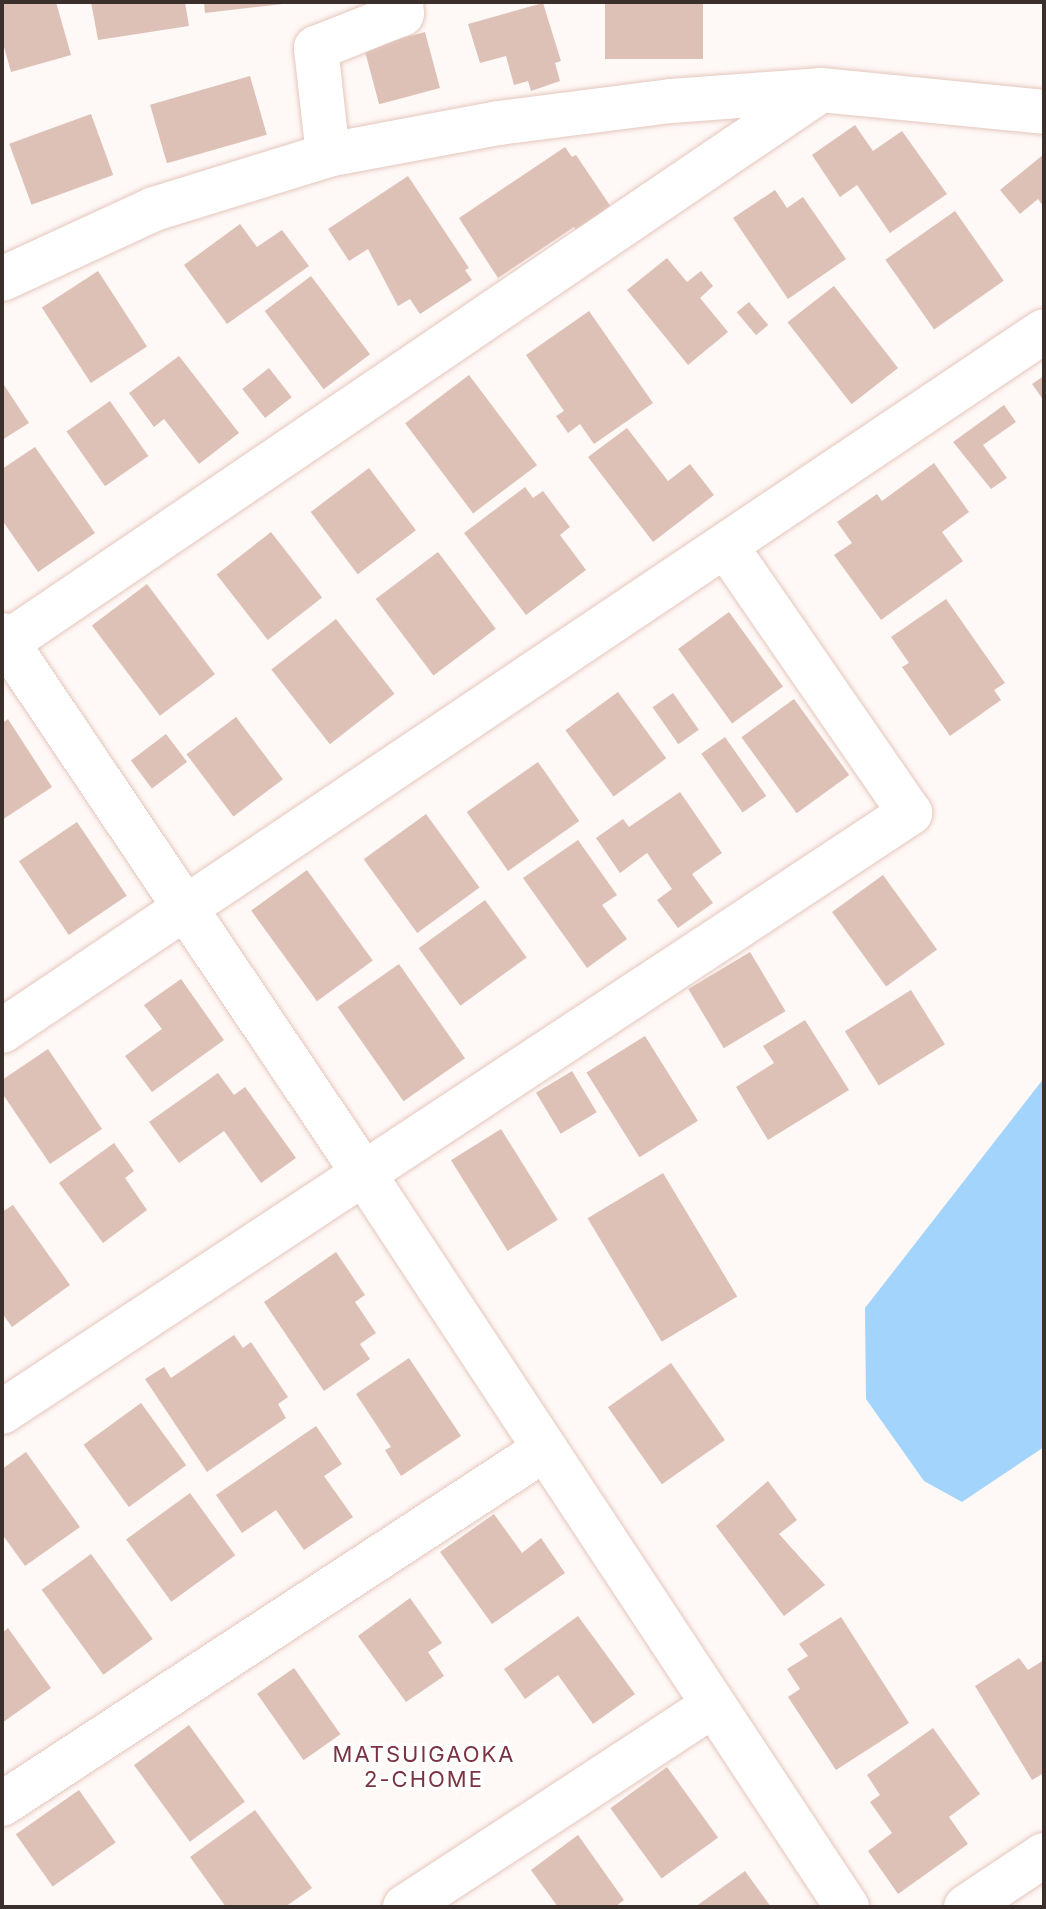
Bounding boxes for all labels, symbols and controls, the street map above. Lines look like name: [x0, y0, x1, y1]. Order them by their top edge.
district label: MATSUIGAOKA 2-CHOME: [333, 1741, 515, 1792]

